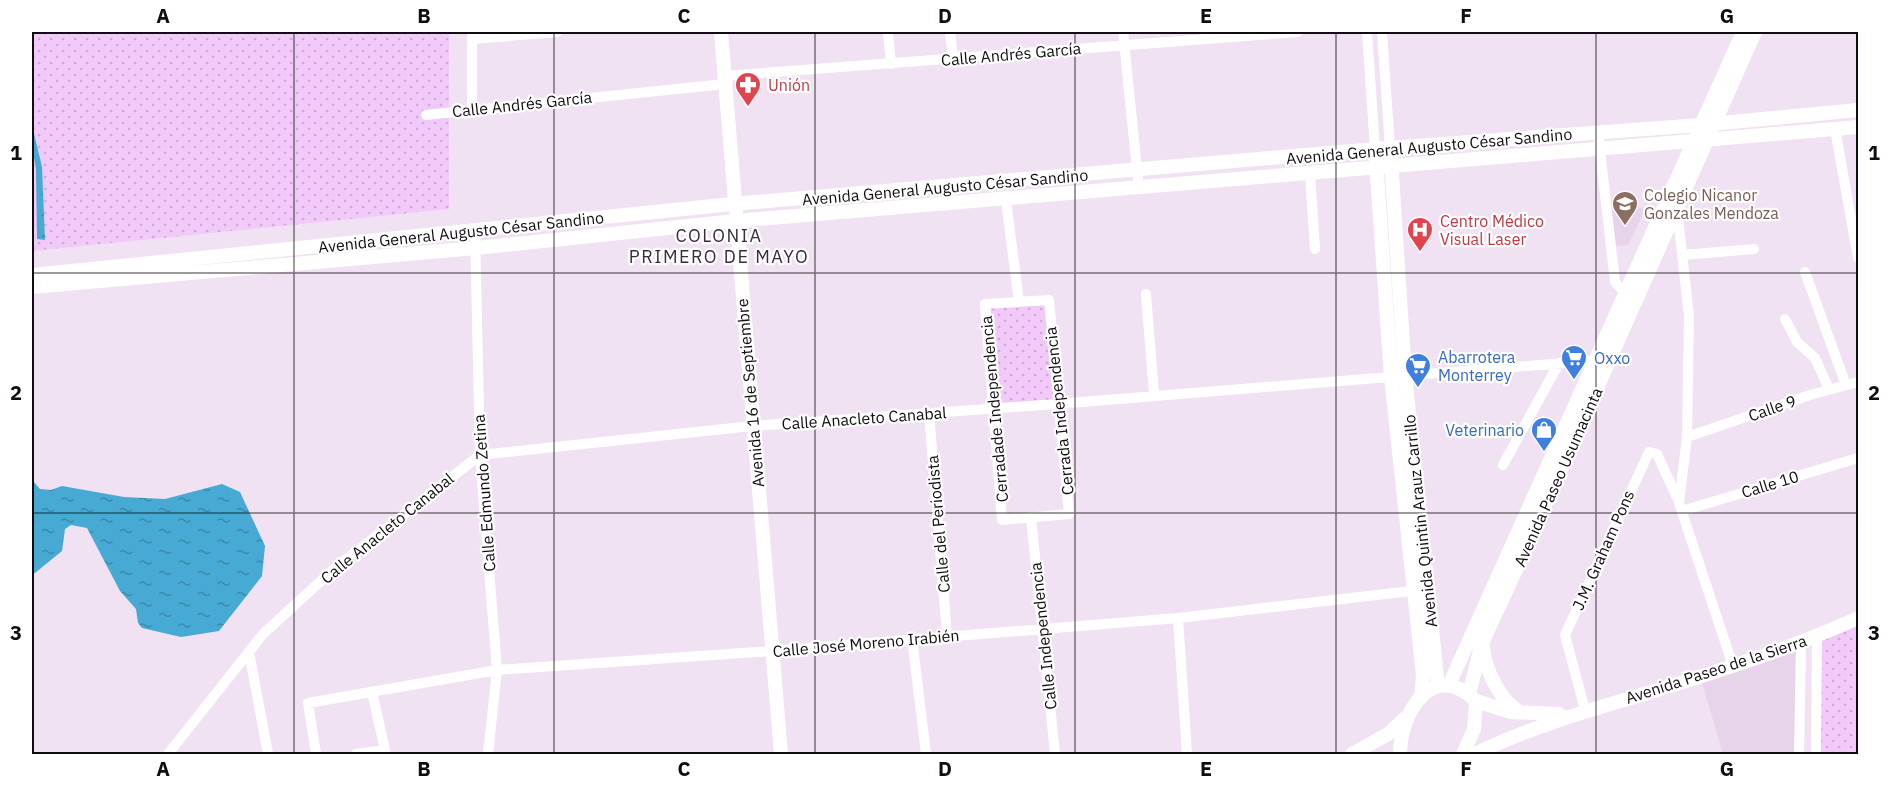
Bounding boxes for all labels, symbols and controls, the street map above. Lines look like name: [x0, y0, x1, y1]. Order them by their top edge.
text: A: [156, 2, 170, 29]
text: B: [417, 2, 431, 29]
text: C: [677, 2, 691, 29]
text: D: [938, 2, 952, 29]
text: E: [1200, 2, 1212, 29]
text: F: [1460, 2, 1472, 29]
text: G: [1720, 2, 1734, 29]
street label: Calle Andrés García: [940, 38, 1082, 70]
pharmacy icon: Unión: [733, 70, 763, 108]
place label: Unión: [768, 75, 810, 95]
street label: Calle Andrés García: [451, 87, 593, 121]
street label: Avenida General Augusto César Sandino: [1285, 124, 1573, 168]
text: 1: [10, 139, 22, 166]
text: 1: [1868, 139, 1880, 166]
street label: Avenida General Augusto César Sandino: [801, 165, 1089, 209]
place label: Colegio Nicanor Gonzales Mendoza: [1644, 185, 1779, 223]
school or university icon: Colegio Nicanor Gonzales Mendoza: [1610, 189, 1640, 227]
street label: Avenida General Augusto César Sandino: [317, 207, 605, 257]
place label: Centro Médico Visual Laser: [1440, 211, 1544, 249]
hospital icon: Centro Médico Visual Laser: [1405, 215, 1435, 253]
district label: COLONIA PRIMERO DE MAYO: [629, 224, 809, 268]
street label: Avenida 16 de Septiembre: [732, 298, 768, 488]
street label: Cerradade Independencia: [976, 315, 1012, 503]
street label: Cerrada Independencia: [1040, 325, 1078, 496]
supermarket icon: Oxxo: [1559, 343, 1589, 381]
place label: Abarrotera Monterrey: [1438, 347, 1516, 385]
place label: Oxxo: [1594, 348, 1630, 368]
supermarket icon: Abarrotera Monterrey: [1403, 351, 1433, 389]
text: 2: [10, 379, 22, 406]
text: 2: [1868, 379, 1880, 406]
street label: Avenida Paseo Usumacinta: [1509, 384, 1607, 570]
street label: Calle 9: [1745, 391, 1799, 425]
street label: Calle Anacleto Canabal: [781, 402, 947, 434]
street label: Calle Edmundo Zetina: [468, 413, 499, 572]
street label: Avenida Quintin Arauz Carrillo: [1399, 414, 1441, 628]
shop icon: Veterinario: [1529, 415, 1559, 453]
place label: Veterinario: [1445, 420, 1524, 440]
street label: Calle del Periodista: [922, 454, 954, 594]
street label: Calle 10: [1739, 466, 1801, 502]
street label: Calle Anacleto Canabal: [316, 468, 458, 588]
street label: J.M. Graham Pons: [1568, 487, 1638, 613]
street label: Calle Independencia: [1025, 561, 1061, 711]
text: 3: [10, 619, 22, 646]
text: 3: [1868, 619, 1880, 646]
street label: Calle José Moreno Irabién: [772, 625, 960, 661]
street label: Avenida Paseo de la Sierra: [1623, 630, 1810, 708]
text: A: [156, 755, 170, 782]
text: B: [417, 755, 431, 782]
text: C: [677, 755, 691, 782]
text: D: [938, 755, 952, 782]
text: E: [1200, 755, 1212, 782]
text: F: [1460, 755, 1472, 782]
text: G: [1720, 755, 1734, 782]

